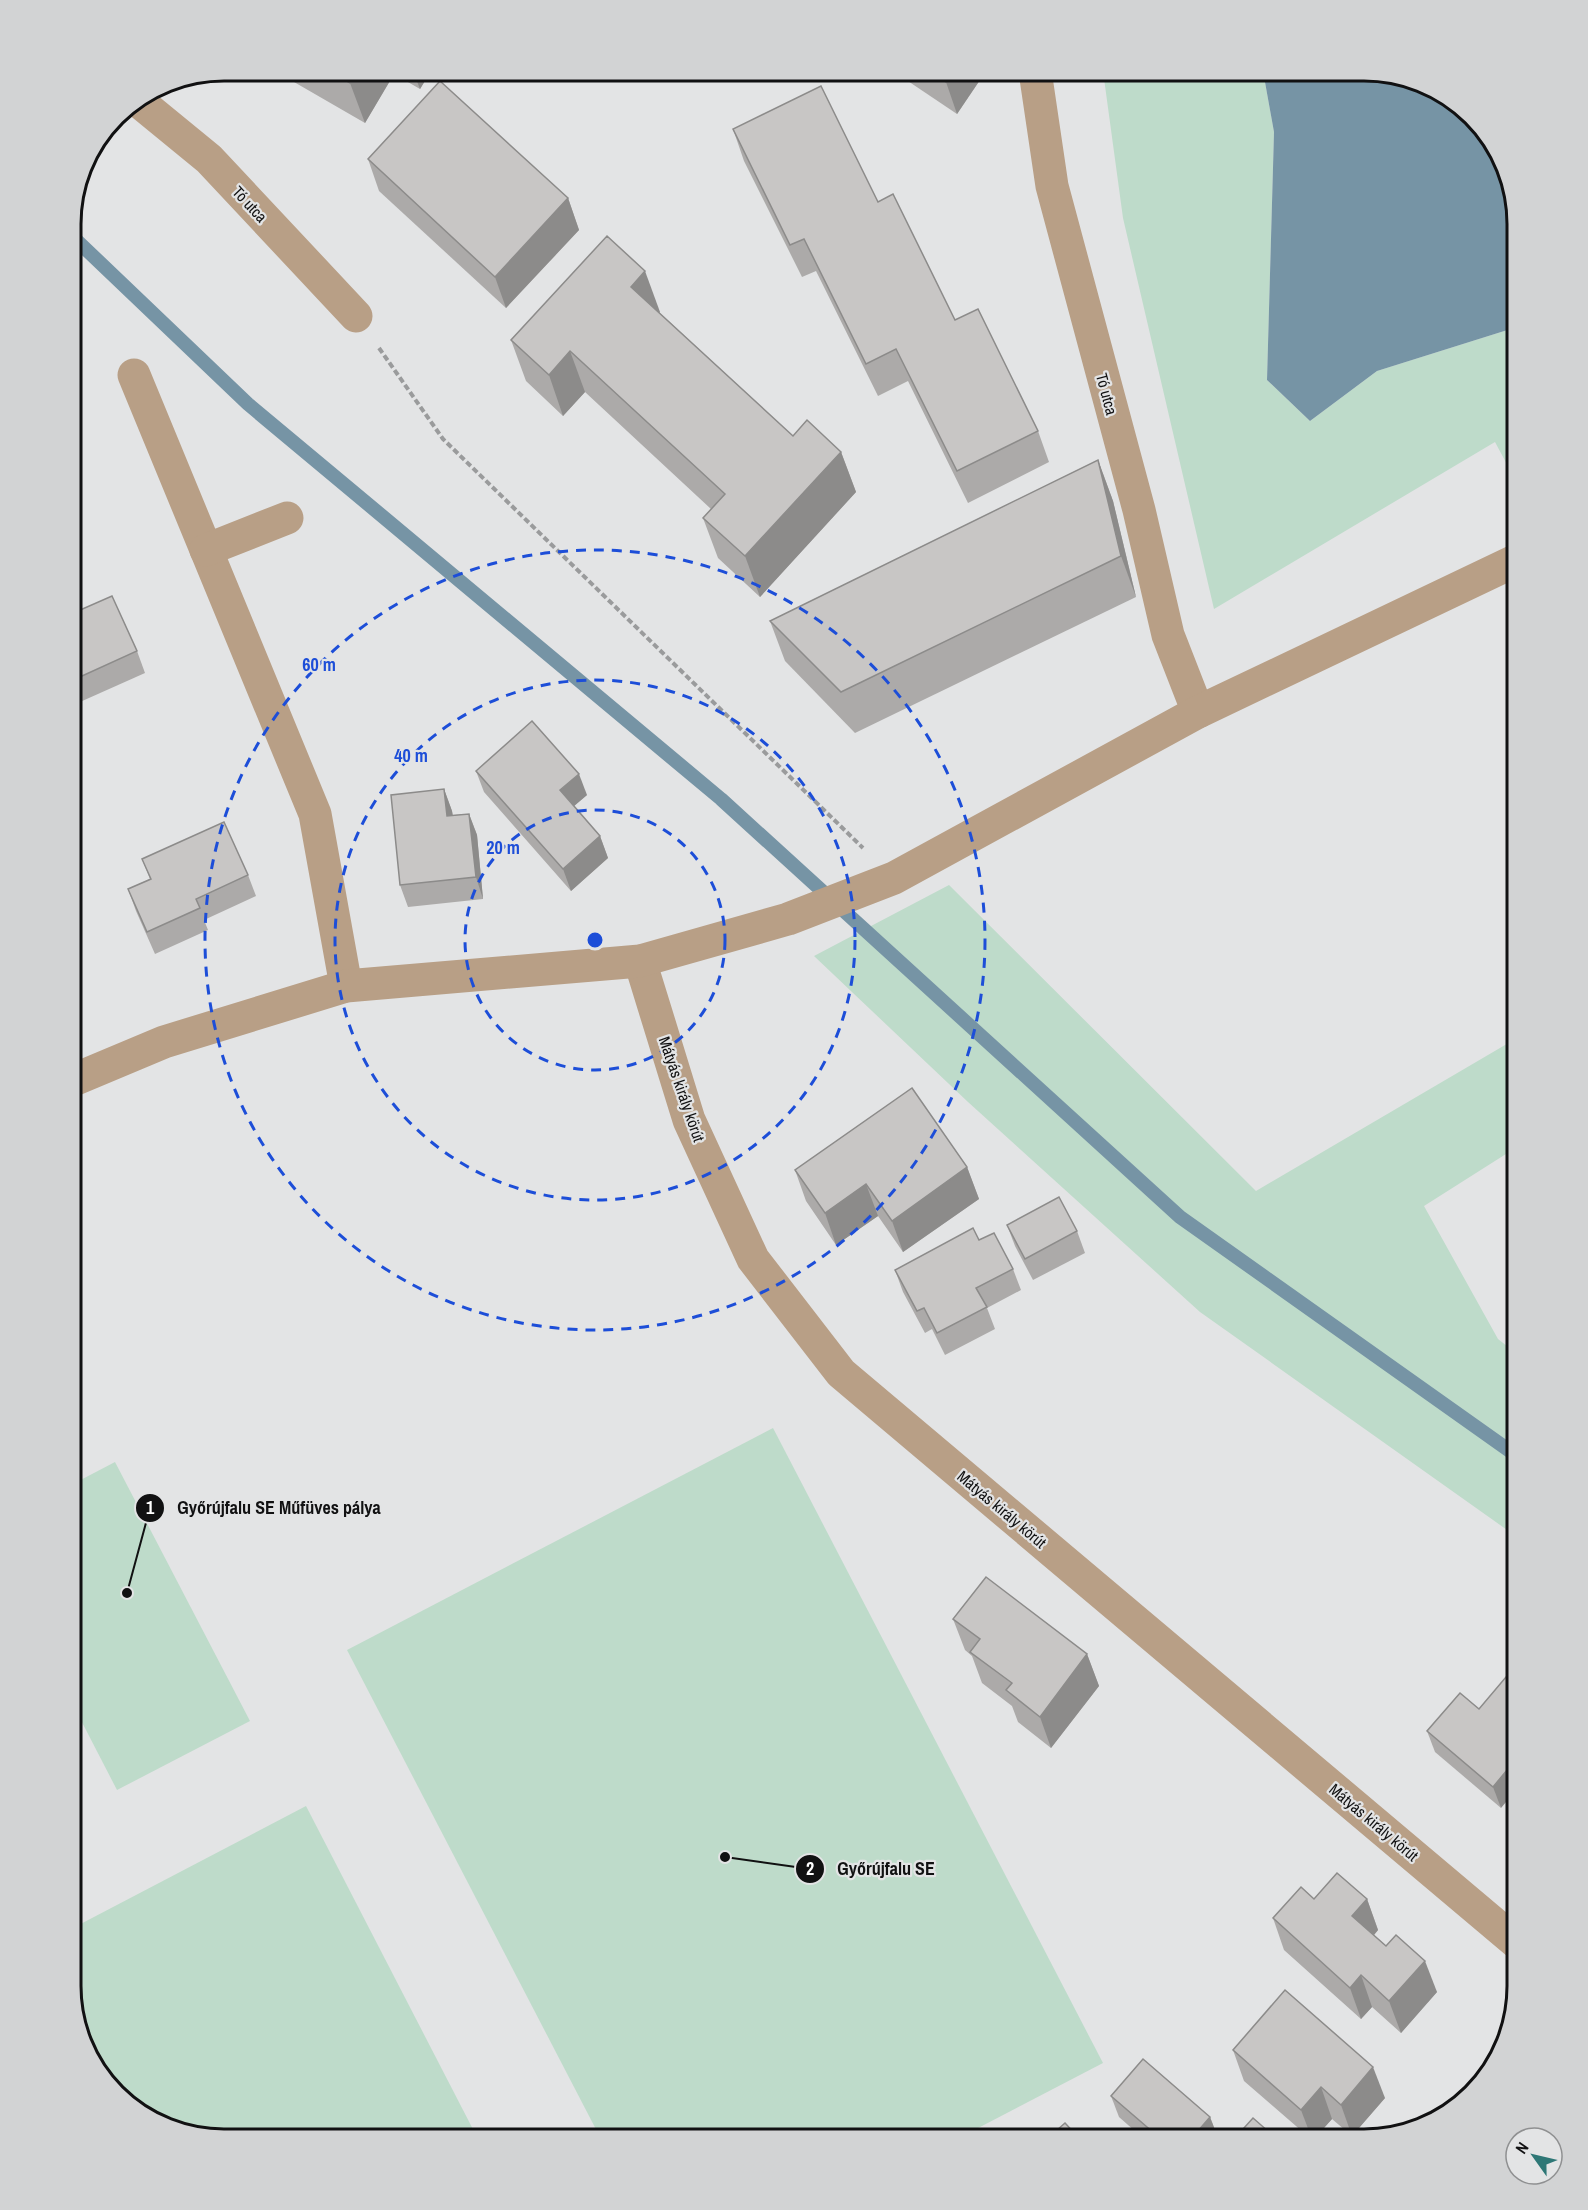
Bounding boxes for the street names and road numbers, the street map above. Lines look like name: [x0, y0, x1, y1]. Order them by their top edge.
street label: Tó utca: [228, 181, 273, 227]
street label: Tó utca: [1091, 371, 1123, 418]
street label: Mátyás király körút: [654, 1033, 710, 1145]
street label: Mátyás király körút: [953, 1465, 1052, 1553]
street label: Mátyás király körút: [1325, 1778, 1424, 1866]

